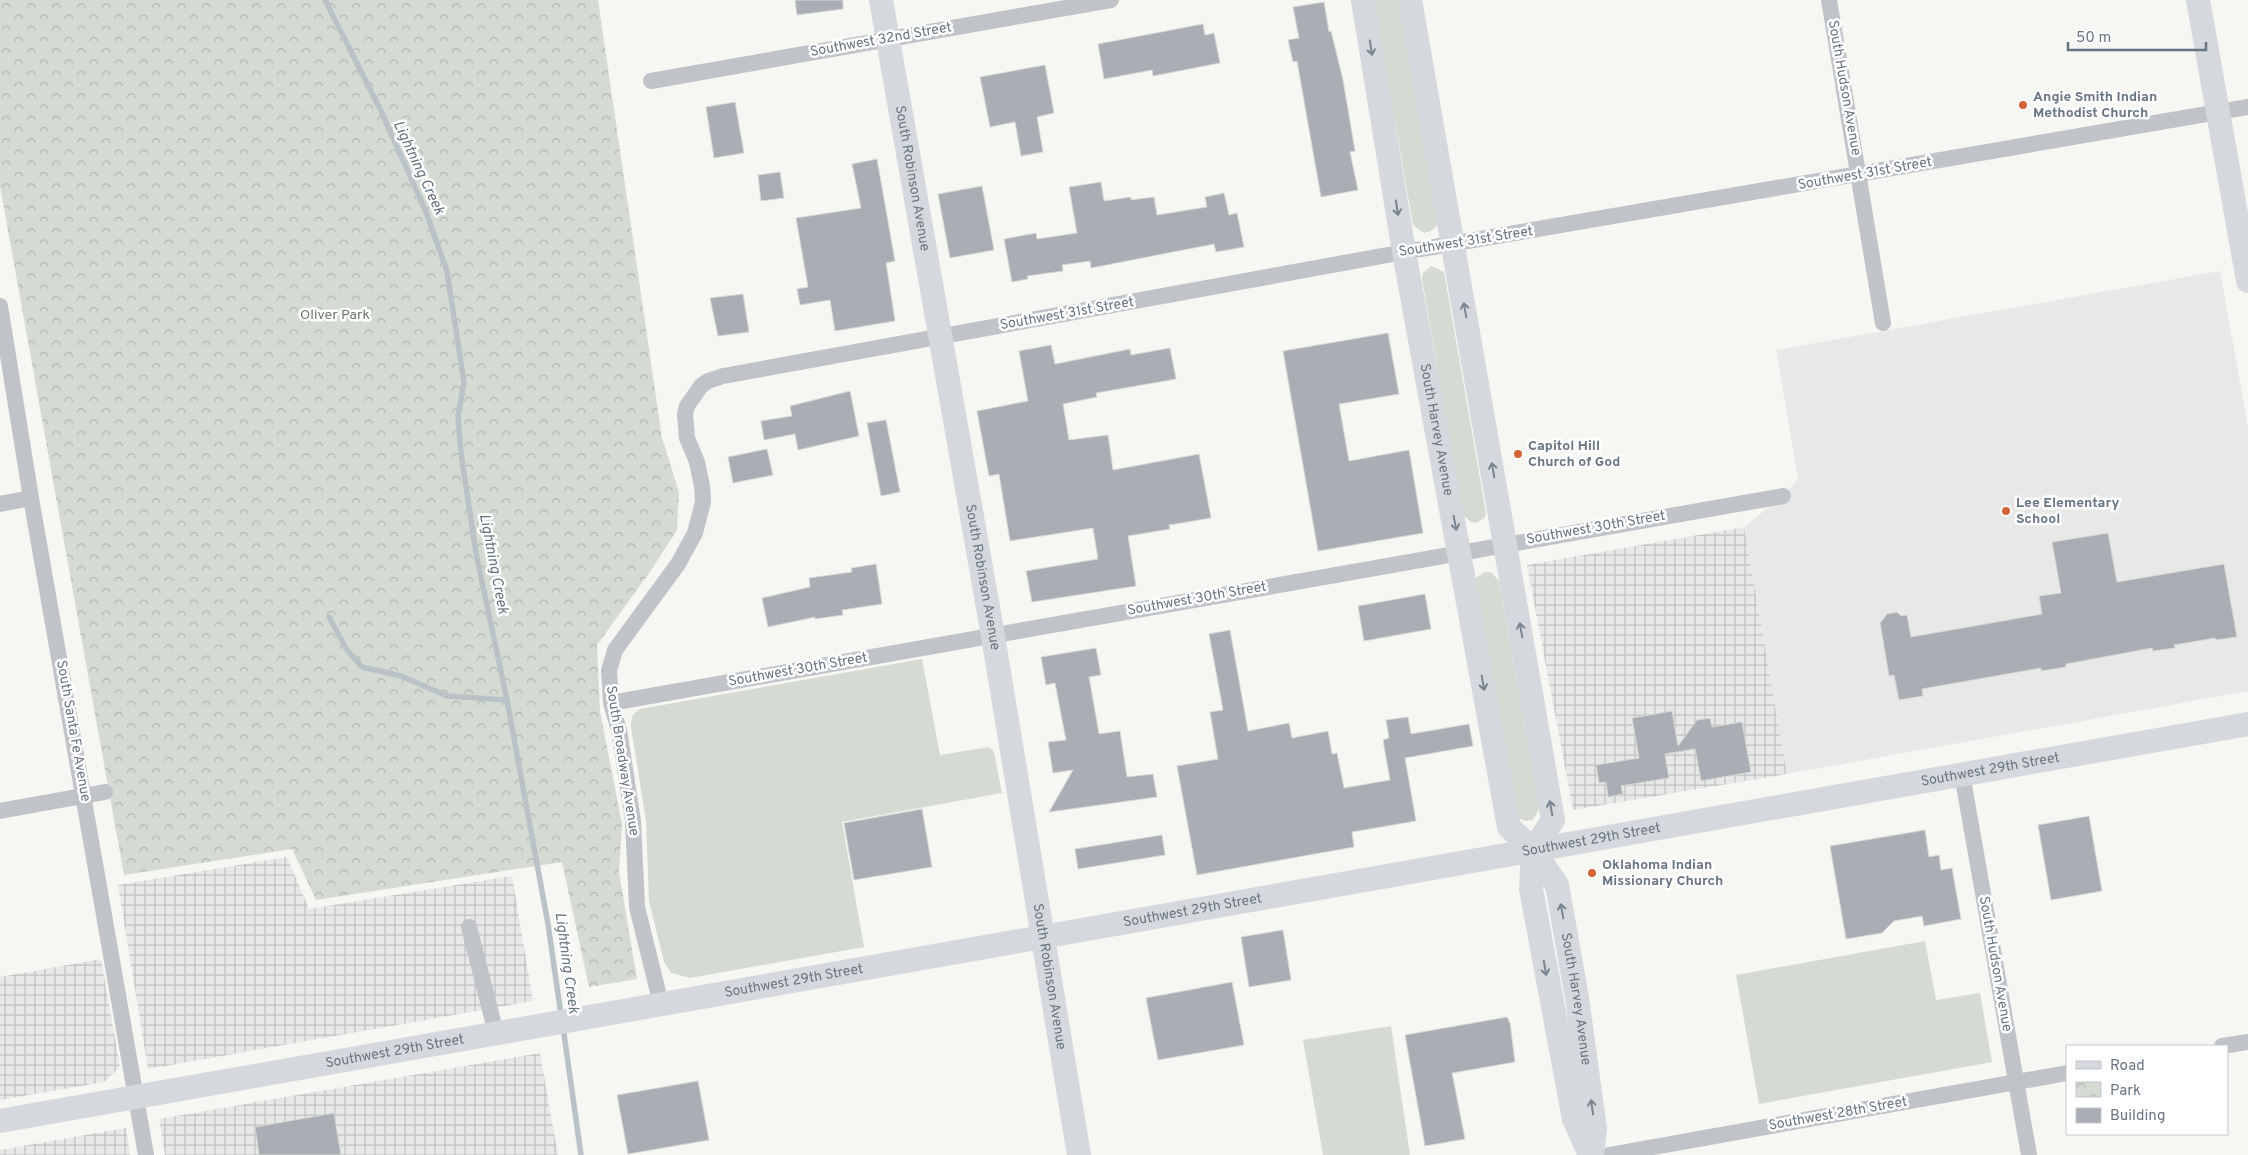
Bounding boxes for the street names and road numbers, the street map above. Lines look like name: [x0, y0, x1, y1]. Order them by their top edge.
street label: Southwest 32nd Street: [809, 19, 953, 61]
street label: South Hudson Avenue: [1824, 19, 1864, 157]
street label: South Robinson Avenue: [891, 104, 934, 253]
street label: Southwest 31st Street: [1797, 154, 1933, 194]
street label: Southwest 31st Street: [1398, 223, 1534, 261]
street label: Southwest 31st Street: [999, 294, 1135, 334]
street label: South Harvey Avenue: [1416, 362, 1457, 497]
street label: South Robinson Avenue: [961, 503, 1004, 651]
street label: Southwest 30th Street: [1525, 507, 1667, 549]
street label: Southwest 30th Street: [1126, 578, 1268, 620]
street label: Southwest 30th Street: [727, 649, 869, 691]
street label: South Santa Fe Avenue: [52, 659, 94, 803]
street label: South Broadway Avenue: [602, 685, 642, 837]
street label: Southwest 29th Street: [1919, 749, 2061, 790]
street label: Southwest 29th Street: [1521, 819, 1662, 861]
street label: Southwest 29th Street: [1122, 890, 1263, 931]
street label: South Hudson Avenue: [1975, 895, 2015, 1033]
street label: South Robinson Avenue: [1029, 902, 1070, 1051]
street label: South Harvey Avenue: [1557, 931, 1595, 1066]
street label: Southwest 29th Street: [723, 960, 864, 1001]
street label: Southwest 29th Street: [324, 1031, 466, 1072]
street label: Southwest 28th Street: [1767, 1093, 1909, 1135]

